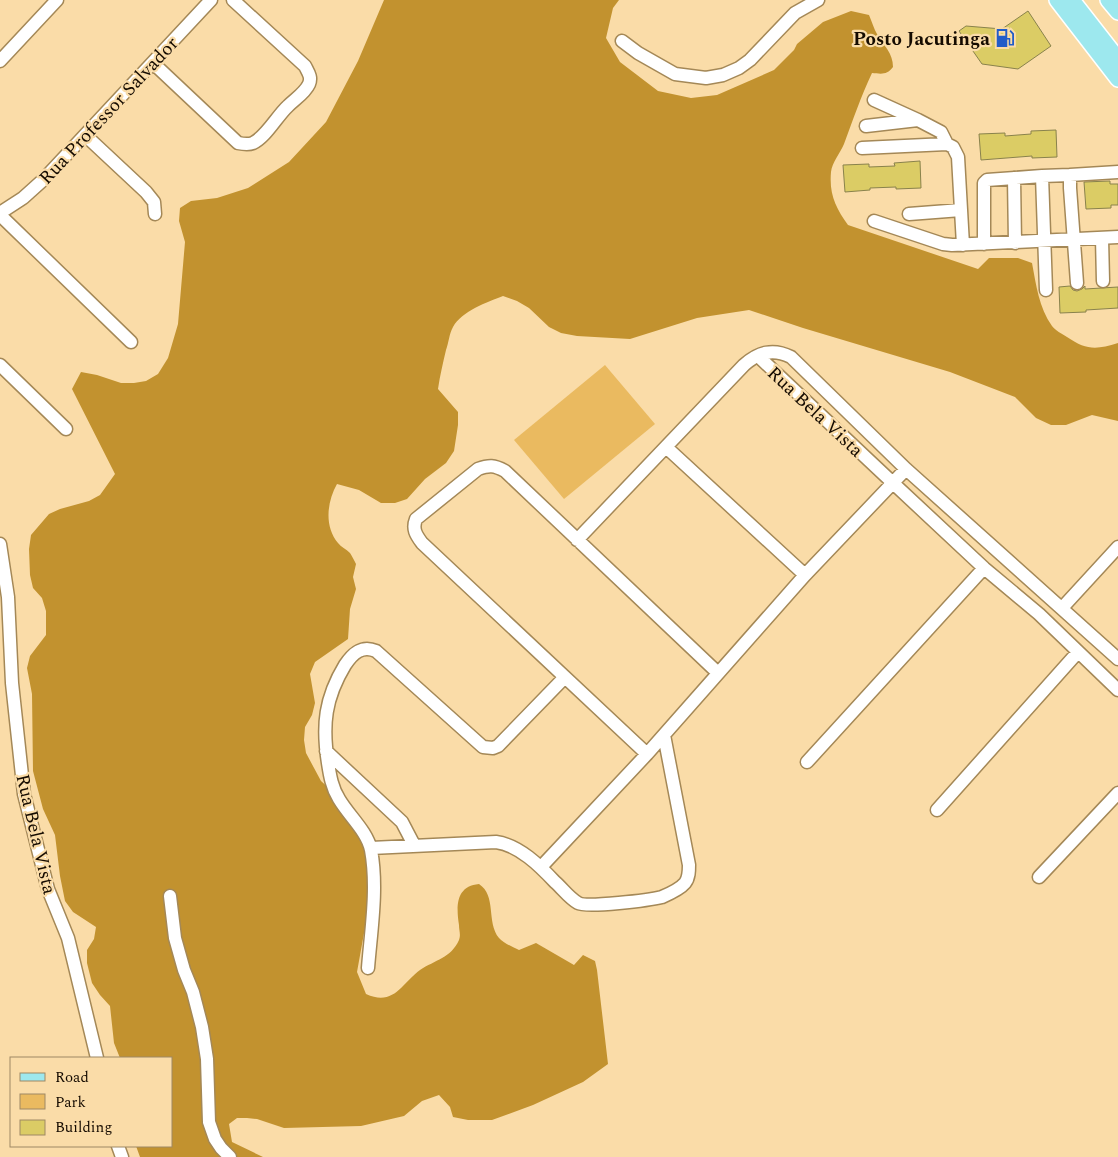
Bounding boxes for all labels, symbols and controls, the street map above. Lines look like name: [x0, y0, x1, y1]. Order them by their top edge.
place label: Posto Jacutinga: [853, 25, 990, 54]
fuel station icon: Posto Jacutinga: [994, 27, 1016, 49]
street label: Rua Professor Salvador: [32, 30, 186, 192]
street label: Rua Bela Vista: [760, 360, 870, 465]
street label: Rua Bela Vista: [8, 771, 64, 898]
legend: [10, 1057, 172, 1147]
text: Road: [55, 1066, 89, 1089]
text: Park: [55, 1091, 86, 1114]
text: Building: [55, 1116, 112, 1139]

